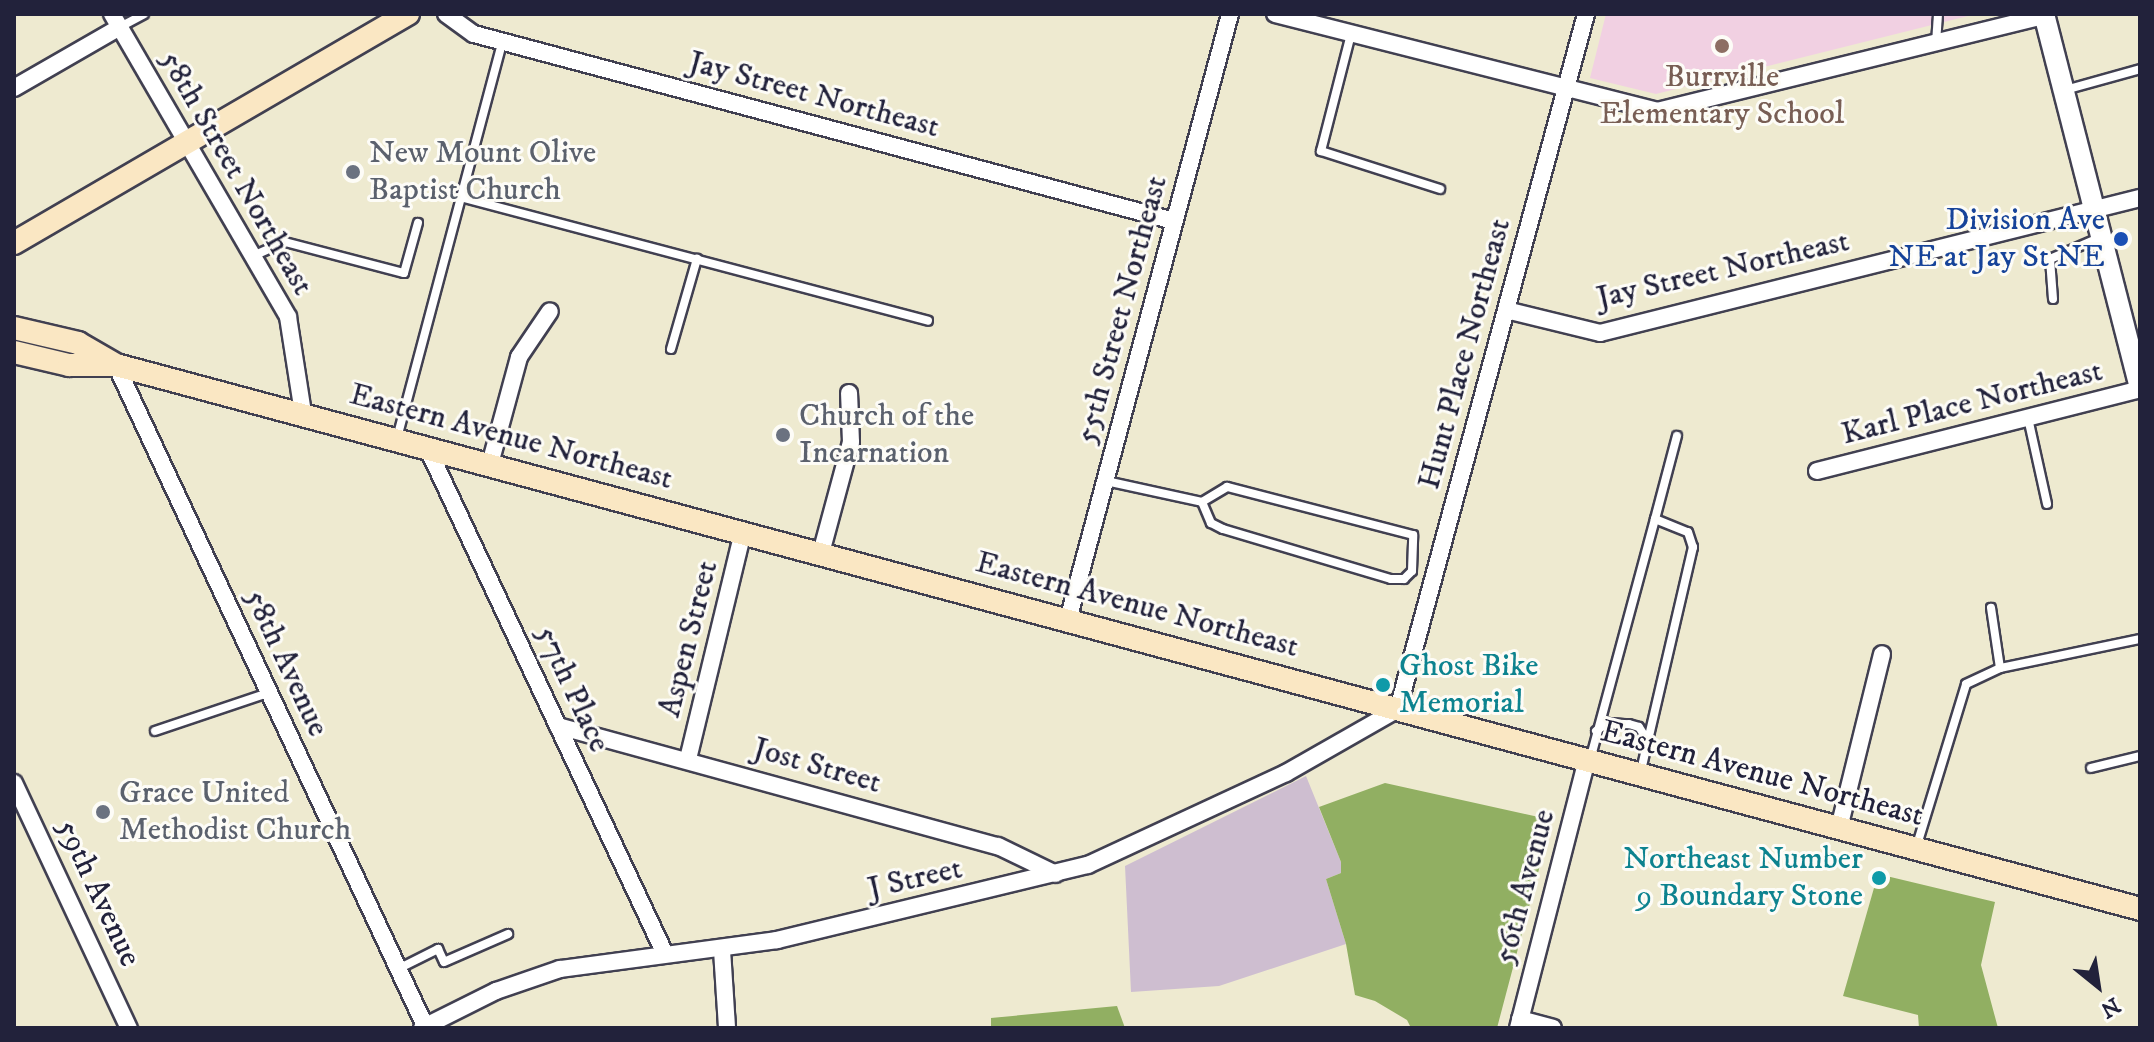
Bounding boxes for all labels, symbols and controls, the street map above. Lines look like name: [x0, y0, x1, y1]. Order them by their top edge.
marker: Burrville Elementary School: [1713, 37, 1731, 55]
street label: Jay Street Northeast: [685, 43, 943, 147]
street label: 58th Street Northeast: [150, 44, 322, 302]
place label: Burrville Elementary School: [1600, 59, 1844, 134]
place label: New Mount Olive Baptist Church: [369, 135, 596, 210]
marker: New Mount Olive Baptist Church: [344, 163, 362, 181]
street label: 55th Street Northeast: [1068, 172, 1176, 448]
place label: Division Ave NE at Jay St NE: [1888, 202, 2105, 277]
street label: Hunt Place Northeast: [1410, 214, 1520, 494]
street label: Jay Street Northeast: [1593, 222, 1853, 318]
marker: Division Ave NE at Jay St NE: [2112, 230, 2130, 248]
street label: Karl Place Northeast: [1838, 352, 2106, 454]
street label: Eastern Avenue Northeast: [345, 375, 677, 499]
place label: Church of the Incarnation: [799, 398, 974, 473]
marker: Church of the Incarnation: [774, 426, 792, 444]
street label: Eastern Avenue Northeast: [971, 543, 1303, 667]
street label: Aspen Street: [651, 557, 727, 721]
street label: 58th Avenue: [235, 583, 337, 743]
street label: 57th Place: [526, 620, 618, 758]
place label: Ghost Bike Memorial: [1399, 648, 1539, 723]
marker: Ghost Bike Memorial: [1374, 676, 1392, 694]
street label: Eastern Avenue Northeast: [1596, 712, 1928, 836]
street label: Jost Street: [749, 729, 885, 803]
place label: Grace United Methodist Church: [119, 775, 351, 850]
marker: Grace United Methodist Church: [94, 803, 112, 821]
street label: 56th Avenue: [1486, 805, 1564, 969]
street label: 59th Avenue: [47, 813, 149, 973]
place label: Northeast Number 9 Boundary Stone: [1623, 841, 1863, 916]
street label: J Street: [864, 850, 966, 908]
marker: Northeast Number 9 Boundary Stone: [1870, 869, 1888, 887]
north arrow: [2058, 946, 2138, 1026]
text: N: [2096, 991, 2125, 1023]

